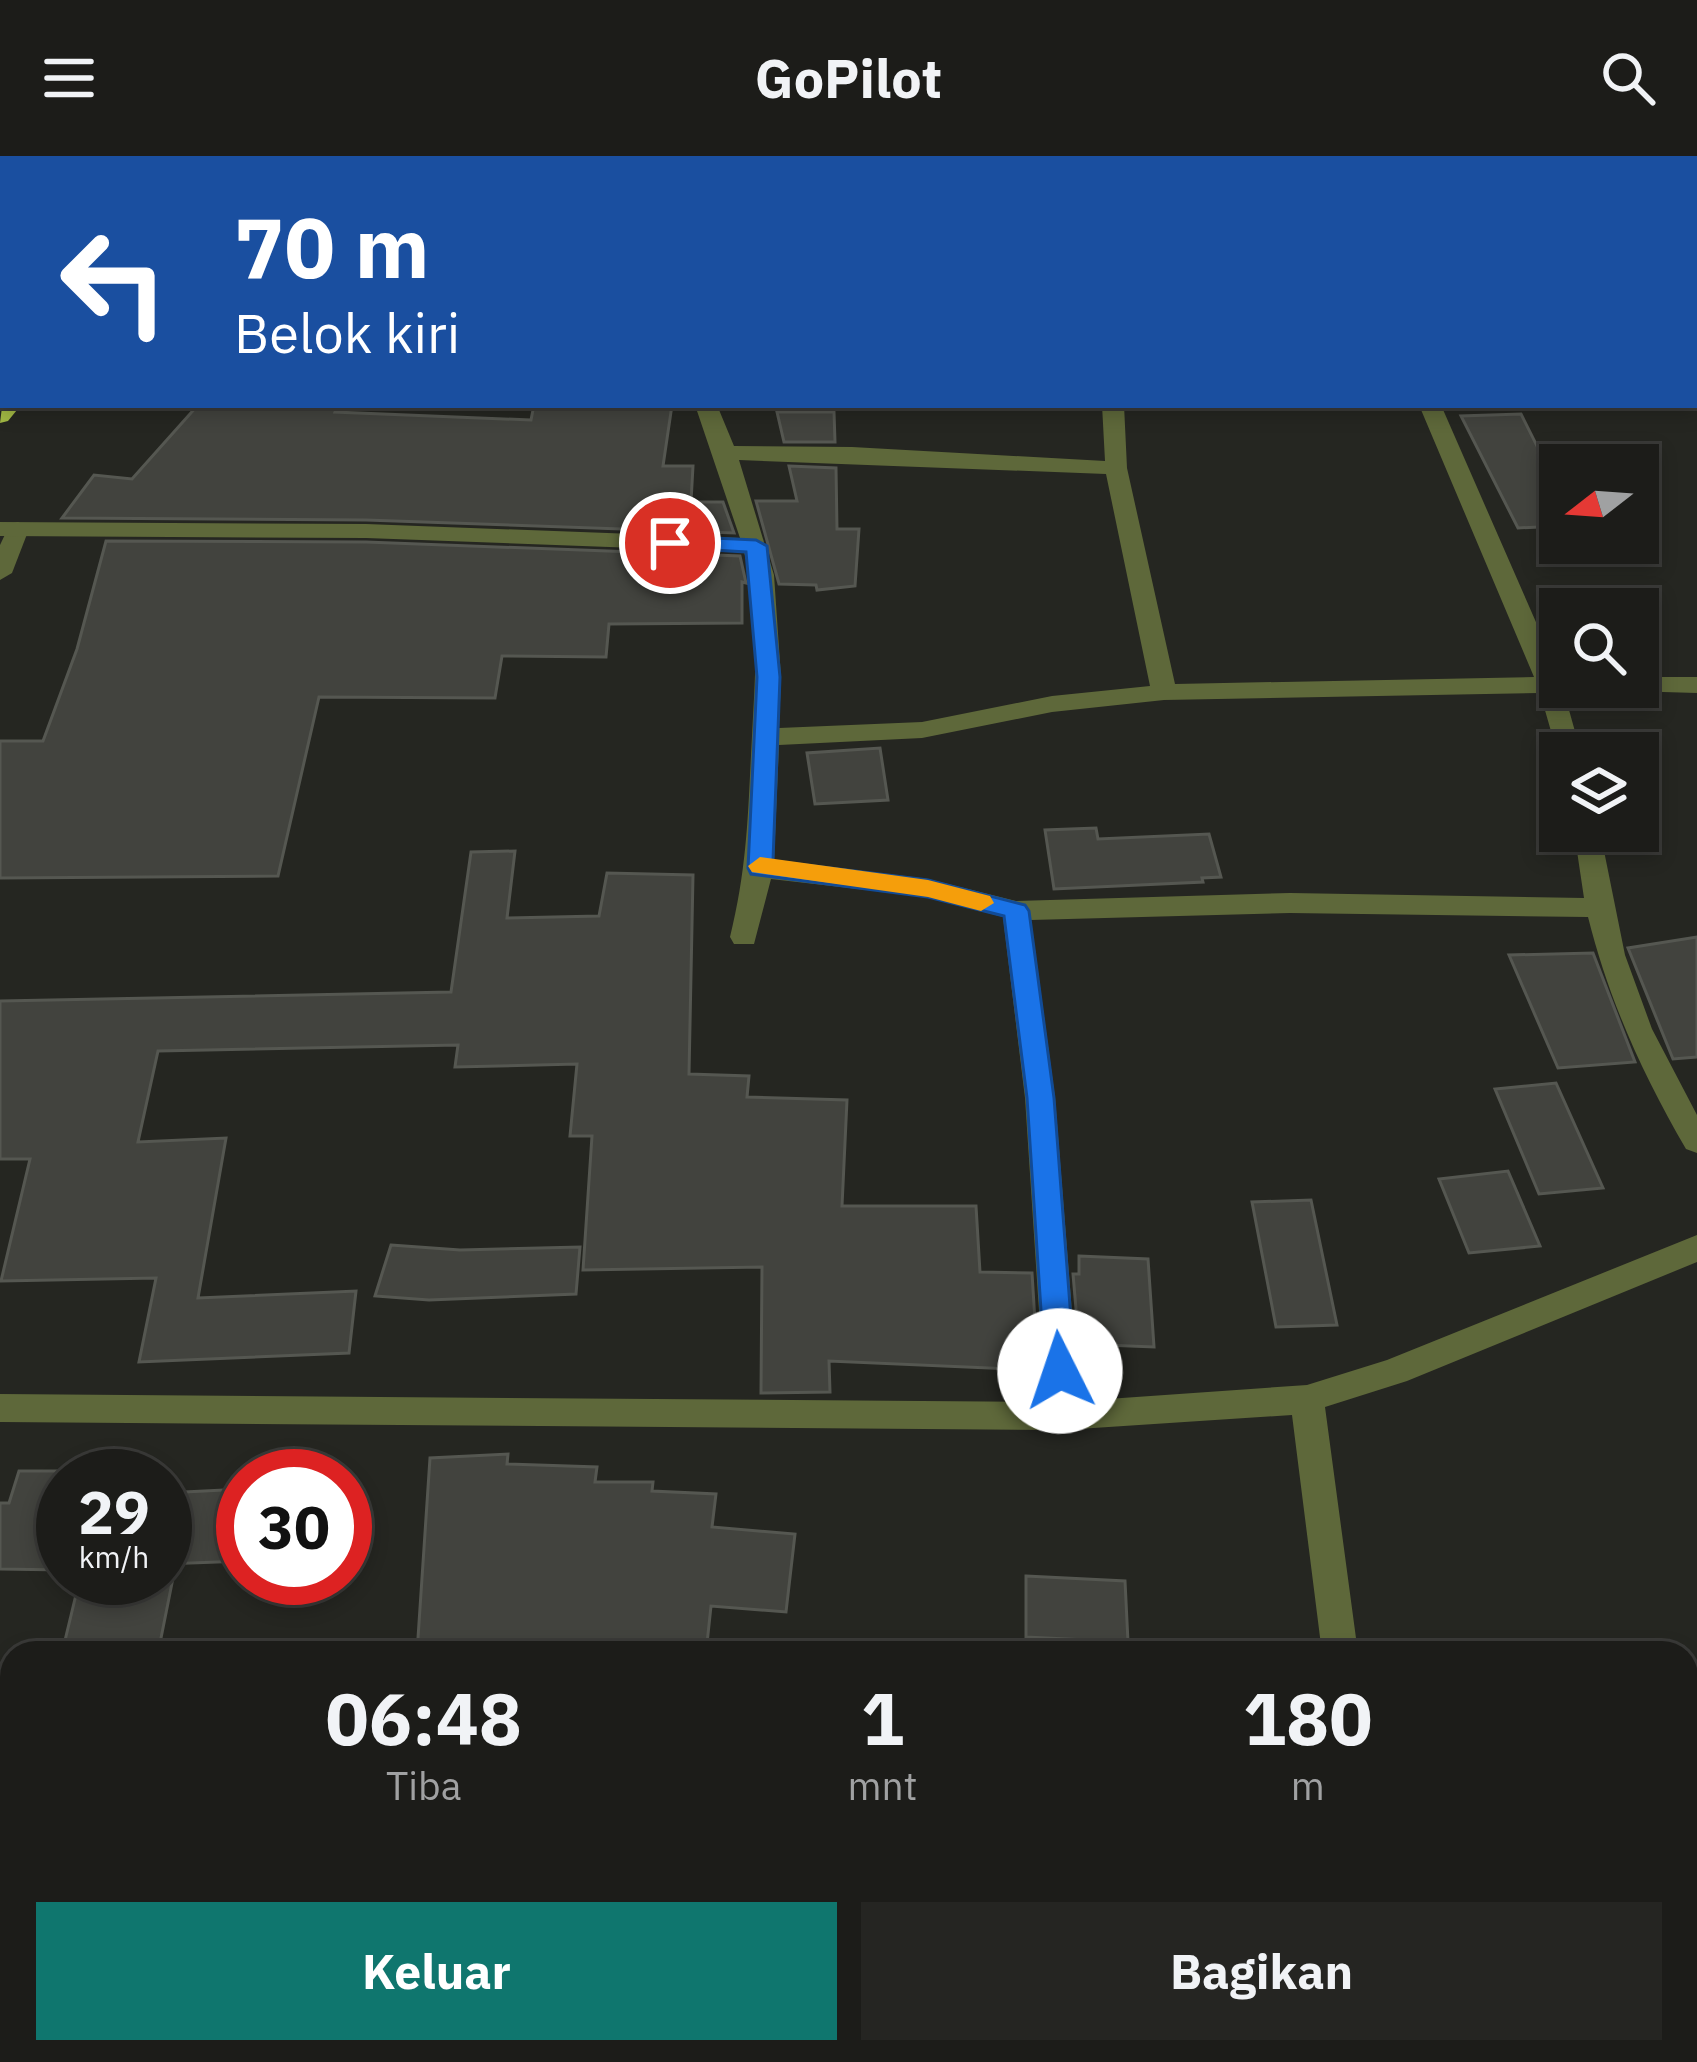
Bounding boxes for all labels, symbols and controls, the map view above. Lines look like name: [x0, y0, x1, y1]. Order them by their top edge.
text: GoPilot: [755, 43, 942, 113]
icon: menu: [36, 45, 102, 111]
icon: search: [1595, 45, 1661, 111]
text: 70 m: [234, 192, 430, 301]
icon: left: [36, 204, 192, 360]
text: Belok kiri: [234, 298, 460, 368]
north arrow: [1539, 444, 1659, 564]
map controls: [1539, 444, 1659, 852]
pin: [619, 492, 721, 594]
icon: arrive: [637, 510, 703, 576]
button: search: [1539, 588, 1659, 708]
button: layers: [1539, 732, 1659, 852]
position arrow: [997, 1308, 1123, 1434]
speed limit sign: 30: [216, 1449, 372, 1605]
text: 29: [78, 1472, 150, 1551]
text: km/h: [79, 1537, 149, 1576]
text: 06:48: [325, 1671, 522, 1765]
text: 1: [861, 1671, 904, 1765]
text: 180: [1243, 1671, 1373, 1765]
text: Tiba: [386, 1760, 462, 1811]
text: mnt: [848, 1760, 917, 1811]
text: m: [1291, 1760, 1325, 1811]
button: Keluar: [36, 1902, 837, 2040]
button: Bagikan: [861, 1902, 1662, 2040]

